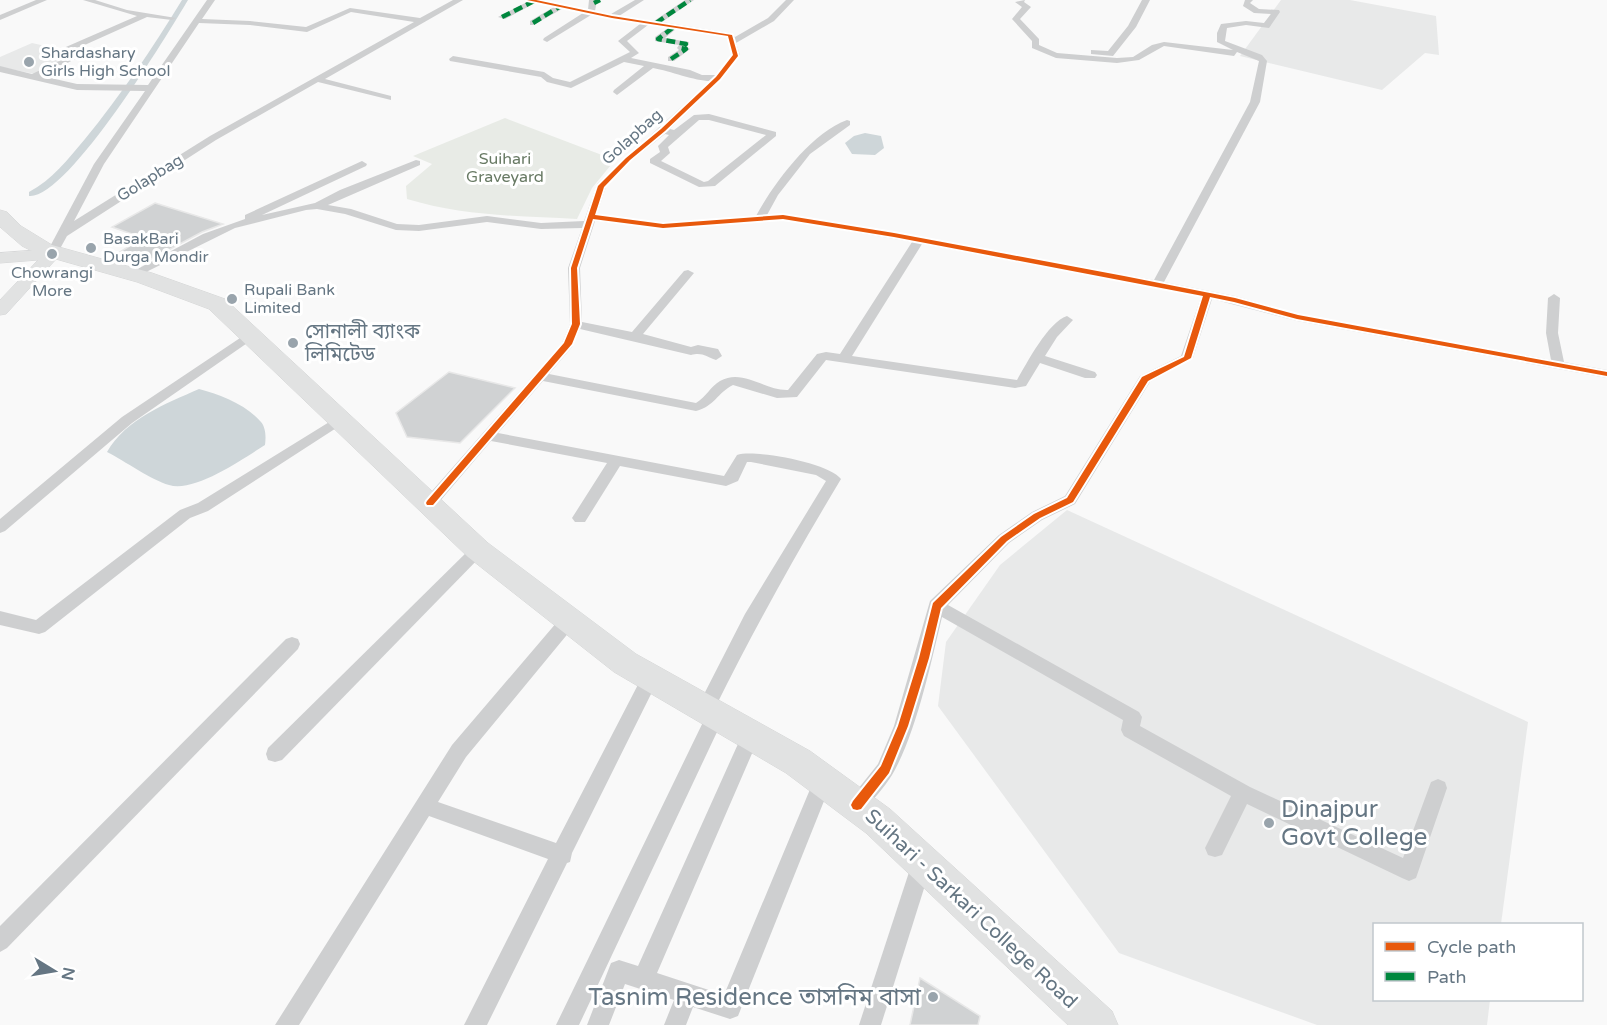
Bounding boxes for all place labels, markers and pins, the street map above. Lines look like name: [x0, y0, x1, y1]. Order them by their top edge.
place label: Shardashary Girls High School: [41, 43, 171, 81]
marker: Shardashary Girls High School: [22, 55, 36, 69]
place label: BasakBari Durga Mondir: [103, 229, 210, 267]
marker: BasakBari Durga Mondir: [84, 241, 98, 255]
marker: Chowrangi More: [45, 247, 59, 261]
place label: Chowrangi More: [11, 263, 93, 301]
place label: Rupali Bank Limited: [244, 280, 335, 318]
marker: Rupali Bank Limited: [225, 292, 239, 306]
place label: সোনালী ব্যাংক লিমিটেড: [304, 319, 421, 367]
marker: সোনালী ব্যাংক লিমিটেড: [286, 336, 300, 350]
place label: Dinajpur Govt College: [1281, 795, 1427, 852]
marker: Dinajpur Govt College: [1262, 816, 1276, 830]
place label: Tasnim Residence তাসনিম বাসা: [588, 983, 922, 1012]
marker: Tasnim Residence তাসনিম বাসা: [926, 990, 940, 1004]

